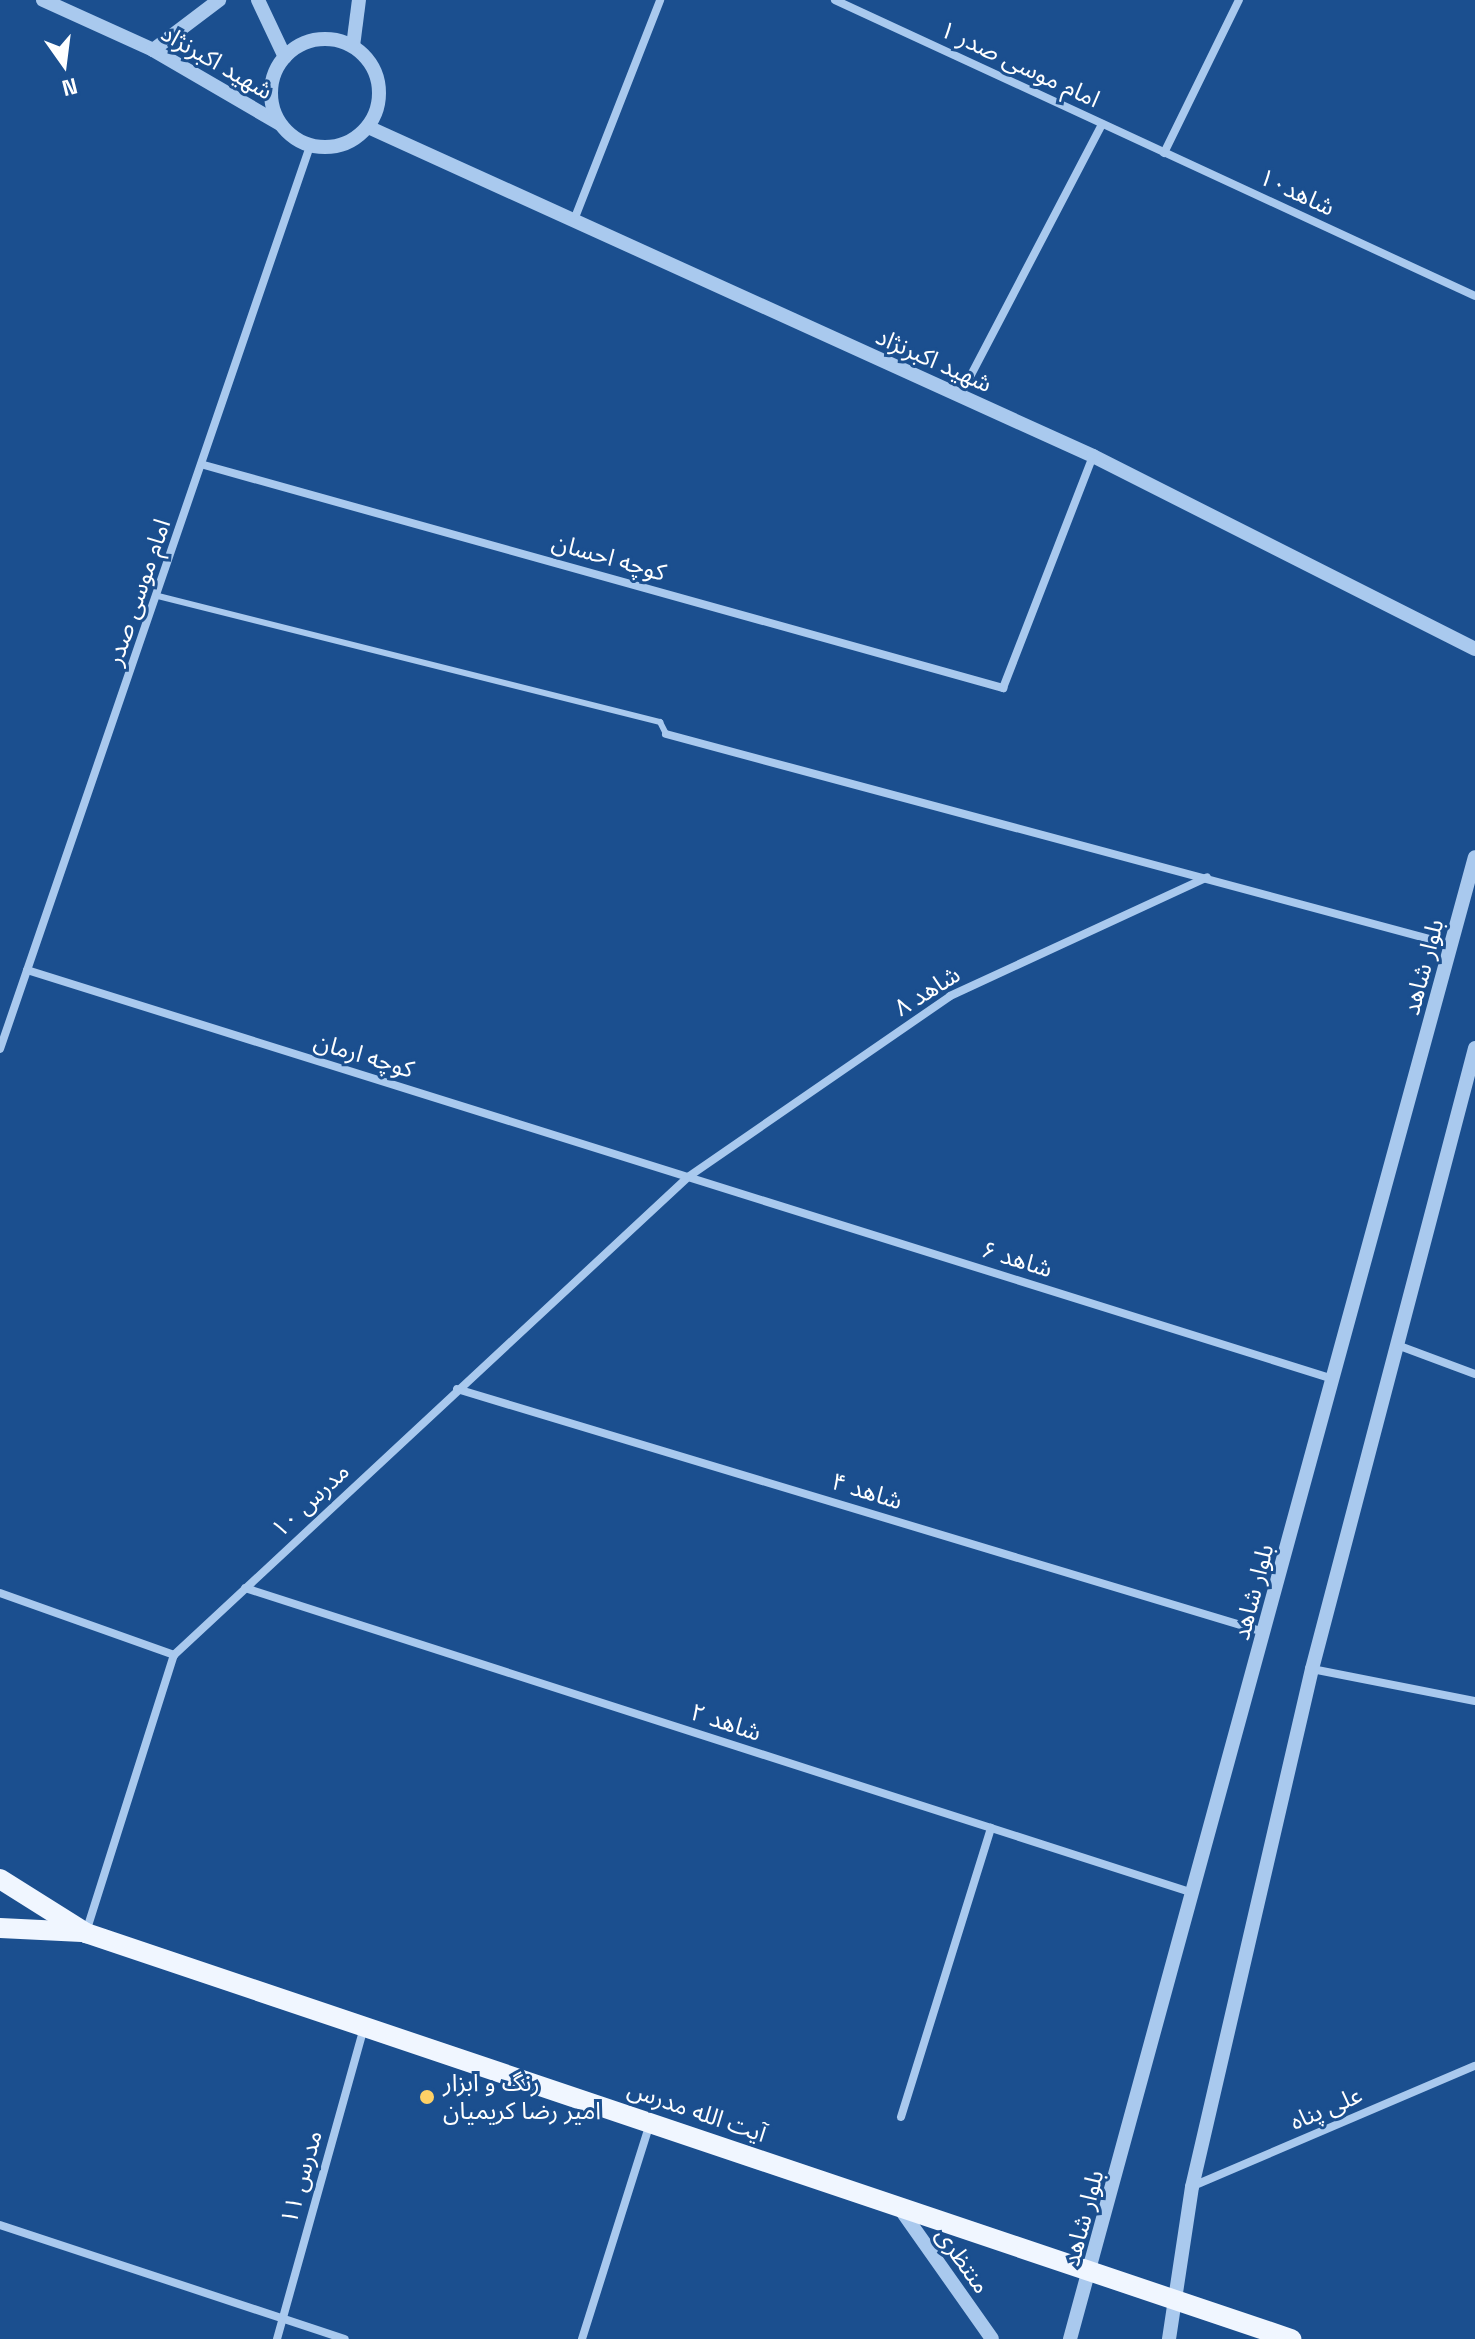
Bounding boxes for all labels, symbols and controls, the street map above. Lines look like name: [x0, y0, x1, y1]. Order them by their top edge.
street label: امام موسی صدر ۱: [936, 14, 1104, 114]
street label: شهید اکبرنژاد: [156, 19, 278, 105]
north arrow: [24, 24, 104, 104]
text: N: [59, 72, 80, 103]
street label: شاهد۱۰: [1255, 162, 1339, 222]
street label: شهید اکبرنژاد: [871, 322, 997, 398]
street label: امام موسی صدر: [99, 515, 177, 669]
street label: کوچه احسان: [549, 527, 669, 587]
street label: بلوار شاهد: [1396, 916, 1450, 1018]
street label: شاهد ۸: [889, 960, 965, 1022]
street label: کوچه ارمان: [311, 1026, 417, 1084]
street label: شاهد ۶: [978, 1235, 1056, 1283]
street label: مدرس ۱۰: [265, 1457, 355, 1543]
street label: شاهد ۴: [828, 1467, 906, 1515]
street label: بلوار شاهد: [1226, 1541, 1280, 1643]
street label: شاهد ۲: [687, 1697, 765, 1747]
place label: رنگ و ابزار امیر رضا کریمیان: [443, 2069, 601, 2125]
street label: آیت الله مدرس: [624, 2074, 770, 2148]
street label: علی پناه: [1286, 2080, 1366, 2136]
marker: رنگ و ابزار امیر رضا کریمیان: [418, 2088, 436, 2106]
street label: مدرس ۱۱: [274, 2127, 328, 2227]
street label: بلوار شاهد: [1056, 2167, 1110, 2269]
street label: منتظری: [930, 2221, 996, 2299]

